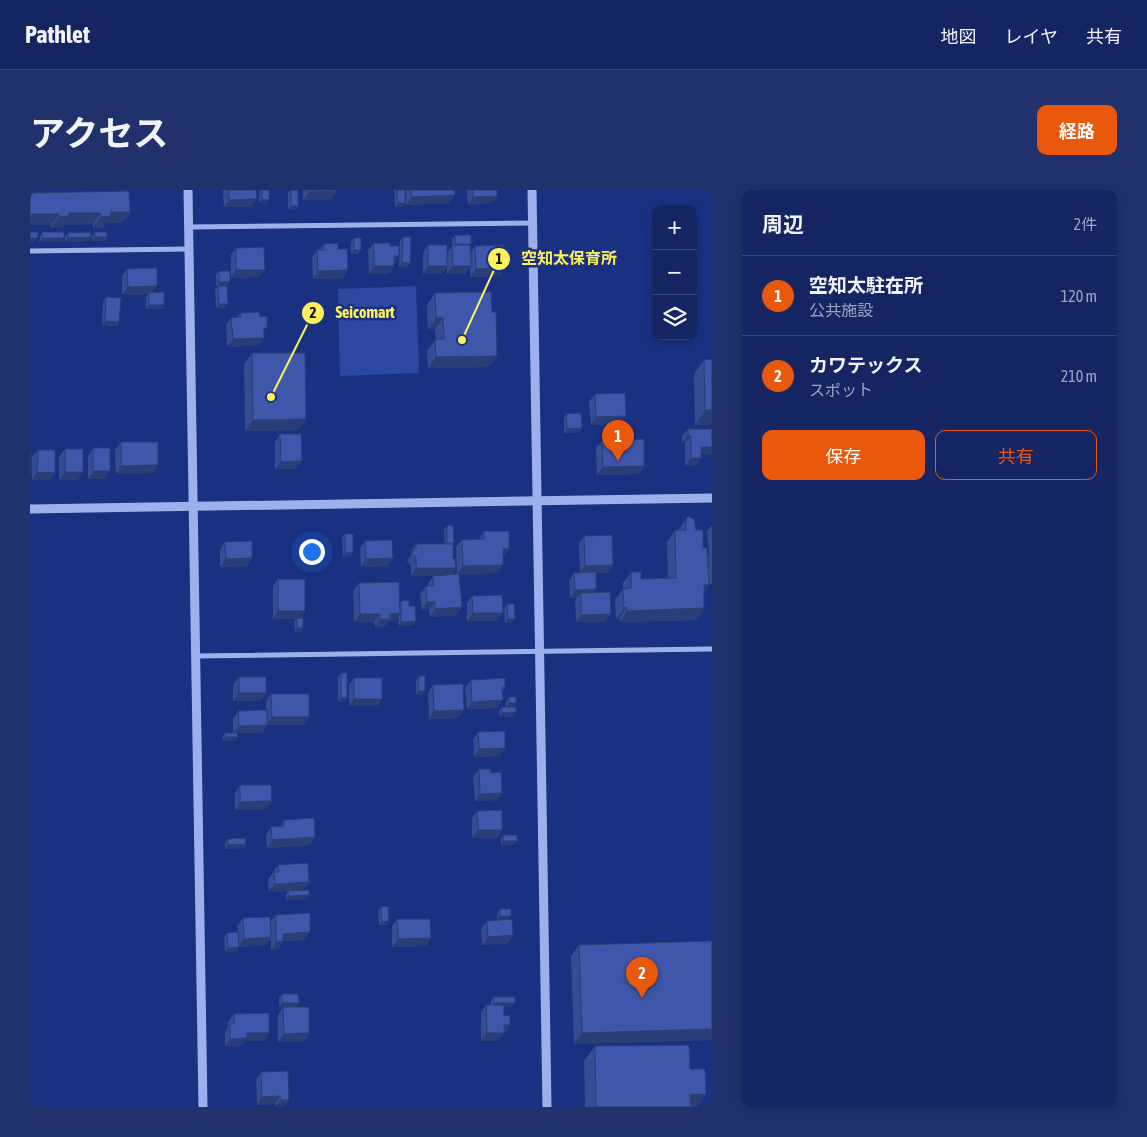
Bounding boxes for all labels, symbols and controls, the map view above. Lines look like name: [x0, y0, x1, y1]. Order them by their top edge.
text: Pathlet: [25, 21, 90, 48]
text: 地図: [941, 26, 977, 47]
text: レイヤ: [1005, 26, 1058, 47]
text: 共有: [1086, 26, 1122, 47]
button: 経路: [1037, 105, 1117, 155]
text: アクセス: [30, 113, 168, 153]
map controls: [652, 205, 697, 340]
button: +: [652, 205, 697, 250]
text: 周辺: [762, 212, 804, 236]
text: 2件: [1073, 215, 1097, 233]
callout: 空知太保育所: [486, 243, 627, 274]
text: 空知太保育所: [521, 249, 617, 267]
text: 1: [495, 250, 503, 267]
button: −: [652, 250, 697, 295]
text: 空知太駐在所: [809, 274, 923, 296]
text: 1: [774, 287, 782, 305]
text: 120 m: [1061, 287, 1097, 305]
button: layers: [652, 295, 697, 340]
callout: Seicomart: [300, 297, 404, 328]
text: 公共施設: [809, 301, 873, 319]
text: Seicomart: [335, 303, 395, 321]
text: 2: [309, 304, 317, 321]
text: カワテックス: [809, 354, 922, 376]
text: 2: [774, 367, 782, 385]
text: 210 m: [1061, 367, 1097, 385]
text: スポット: [809, 381, 873, 399]
pin: 1: [602, 420, 634, 461]
button: 保存: [762, 430, 925, 480]
button: 共有: [935, 430, 1097, 480]
your location: [299, 539, 325, 565]
pin: 2: [626, 957, 658, 998]

